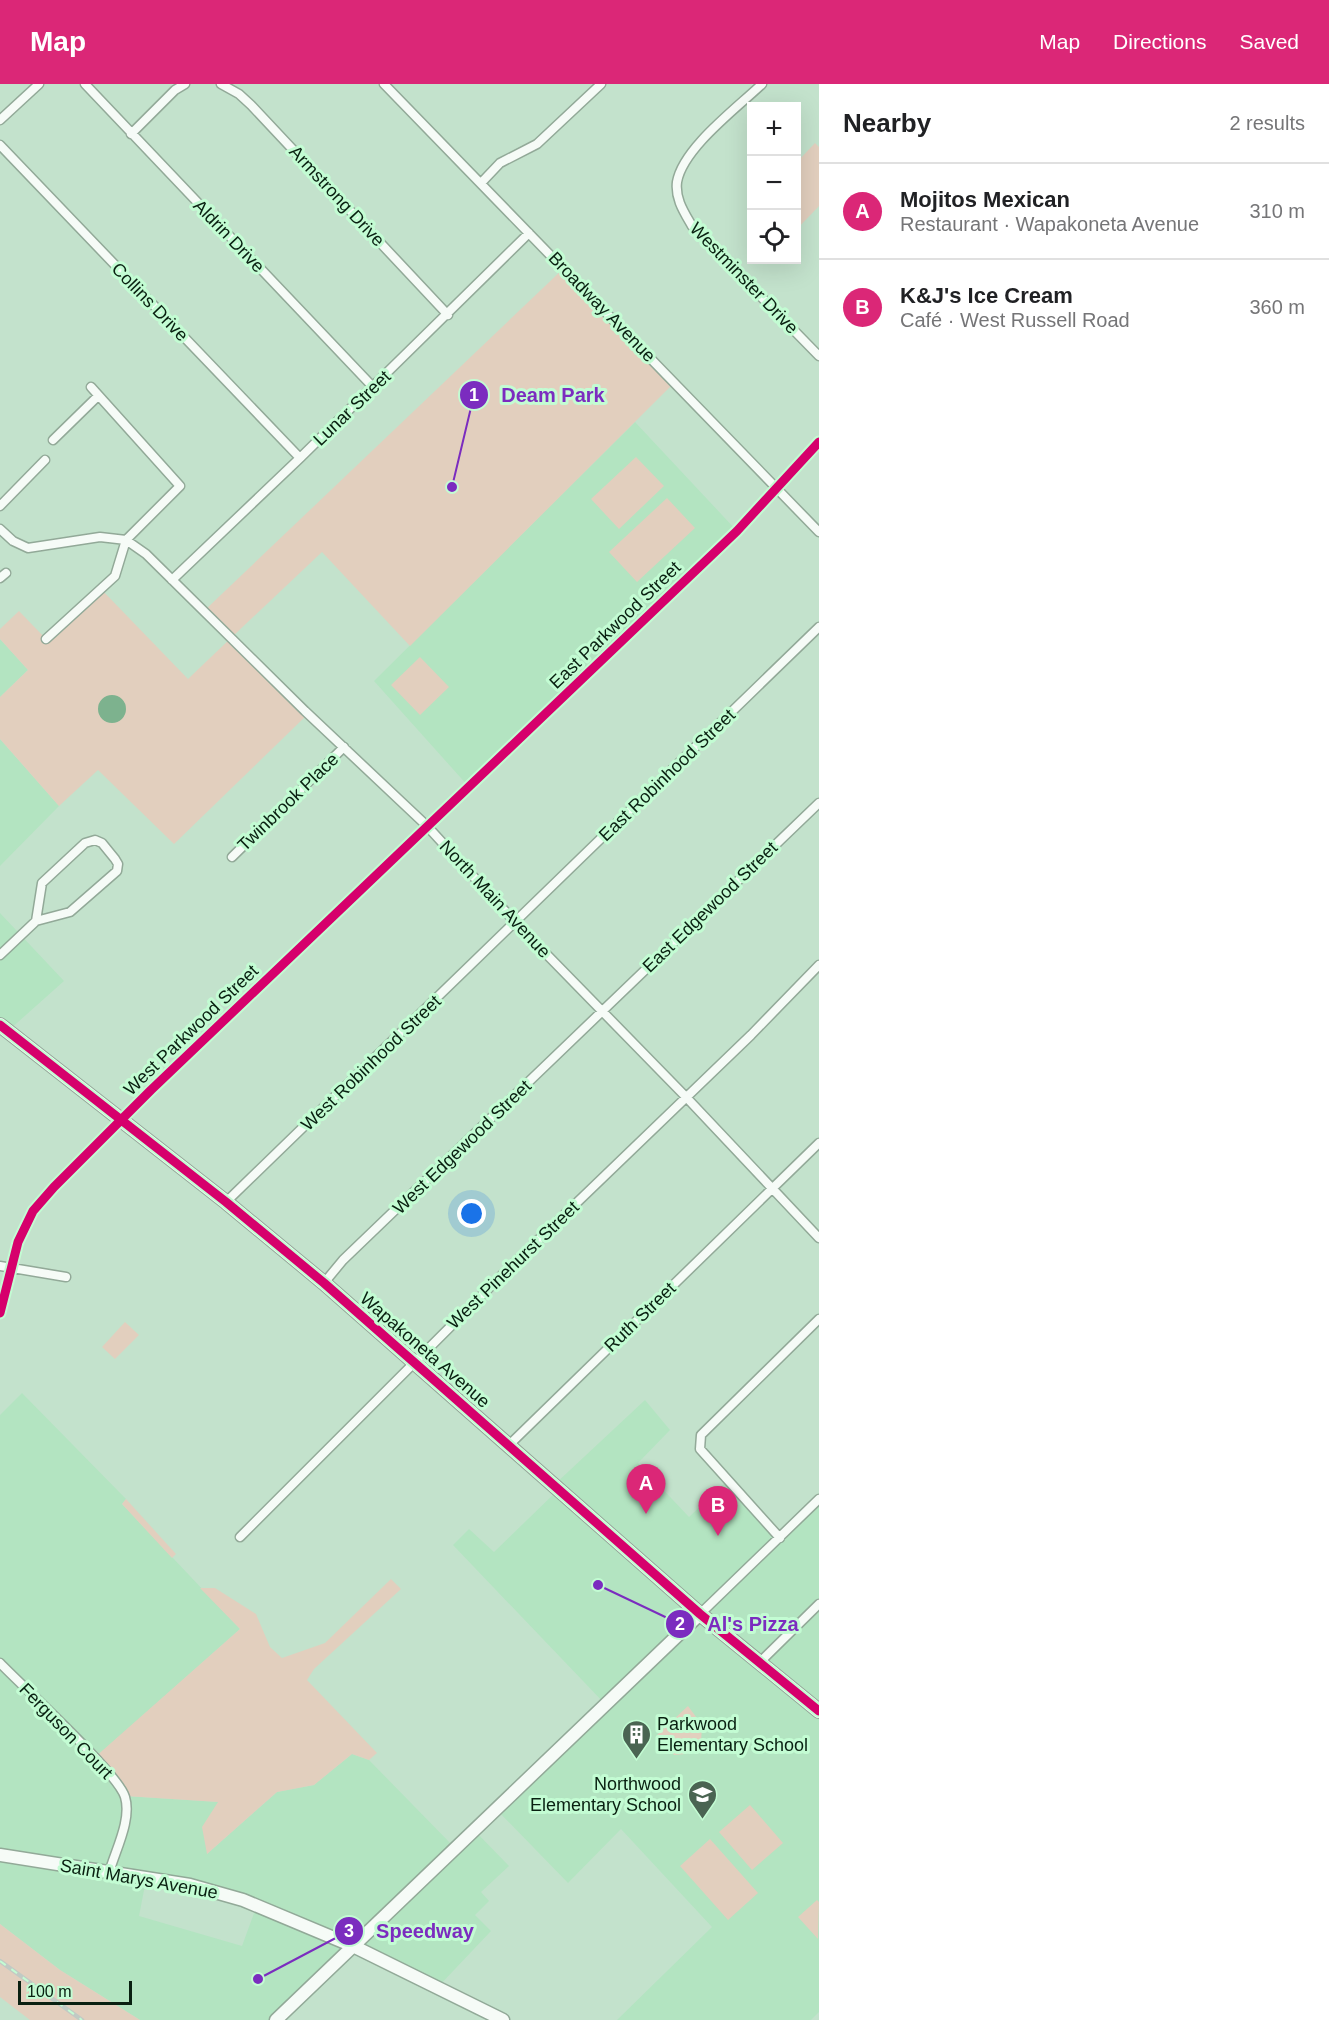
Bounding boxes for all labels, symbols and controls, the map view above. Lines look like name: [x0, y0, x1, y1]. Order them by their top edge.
text: Map: [30, 26, 86, 57]
text: Map: [1039, 30, 1080, 53]
text: Directions: [1113, 30, 1206, 53]
text: Saved: [1239, 30, 1299, 53]
map controls: [747, 102, 801, 264]
button: +: [747, 102, 801, 156]
text: Nearby: [843, 108, 931, 138]
text: 2 results: [1229, 112, 1305, 134]
street label: Armstrong Drive: [285, 142, 389, 250]
button: −: [747, 156, 801, 210]
text: Mojitos Mexican: [900, 187, 1070, 212]
street label: Aldrin Drive: [189, 196, 269, 276]
text: A: [855, 200, 870, 222]
text: 310 m: [1249, 200, 1305, 222]
button: locate: [747, 210, 801, 264]
text: Restaurant · Wapakoneta Avenue: [900, 213, 1199, 235]
street label: Westminster Drive: [686, 218, 802, 338]
street label: Broadway Avenue: [545, 248, 659, 366]
street label: Collins Drive: [108, 259, 192, 345]
text: K&J's Ice Cream: [900, 283, 1073, 308]
text: B: [855, 296, 870, 318]
text: 360 m: [1249, 296, 1305, 318]
text: Café · West Russell Road: [900, 309, 1130, 331]
street label: Lunar Street: [309, 366, 395, 450]
callout: Deam Park: [459, 376, 617, 414]
text: Deam Park: [501, 384, 606, 406]
text: 1: [469, 385, 479, 405]
street label: East Parkwood Street: [545, 557, 685, 693]
street label: East Robinhood Street: [595, 705, 739, 845]
street label: Twinbrook Place: [234, 749, 342, 855]
street label: North Main Avenue: [436, 836, 554, 962]
street label: East Edgewood Street: [639, 838, 781, 976]
street label: West Parkwood Street: [120, 961, 262, 1099]
street label: West Robinhood Street: [297, 991, 445, 1135]
street label: West Edgewood Street: [389, 1076, 535, 1218]
street label: West Pinehurst Street: [443, 1197, 583, 1333]
your location: [457, 1199, 486, 1228]
street label: Ruth Street: [600, 1278, 680, 1356]
street label: Wapakoneta Avenue: [356, 1288, 494, 1412]
pin: A: [626, 1464, 666, 1514]
pin: B: [698, 1486, 738, 1536]
callout: Al's Pizza: [665, 1605, 811, 1643]
text: Al's Pizza: [707, 1613, 800, 1635]
text: 2: [675, 1614, 685, 1634]
street label: Ferguson Court: [15, 1679, 117, 1783]
place label: Parkwood Elementary School: [657, 1714, 808, 1755]
building icon: Parkwood Elementary School: [620, 1718, 652, 1760]
place label: Northwood Elementary School: [530, 1774, 681, 1815]
school or university icon: Northwood Elementary School: [686, 1778, 718, 1820]
street label: Saint Marys Avenue: [59, 1855, 219, 1903]
callout: Speedway: [334, 1912, 486, 1950]
text: Speedway: [376, 1920, 475, 1942]
text: 3: [344, 1921, 354, 1941]
scale bar: [18, 1978, 132, 2006]
text: 100 m: [27, 1983, 71, 2000]

